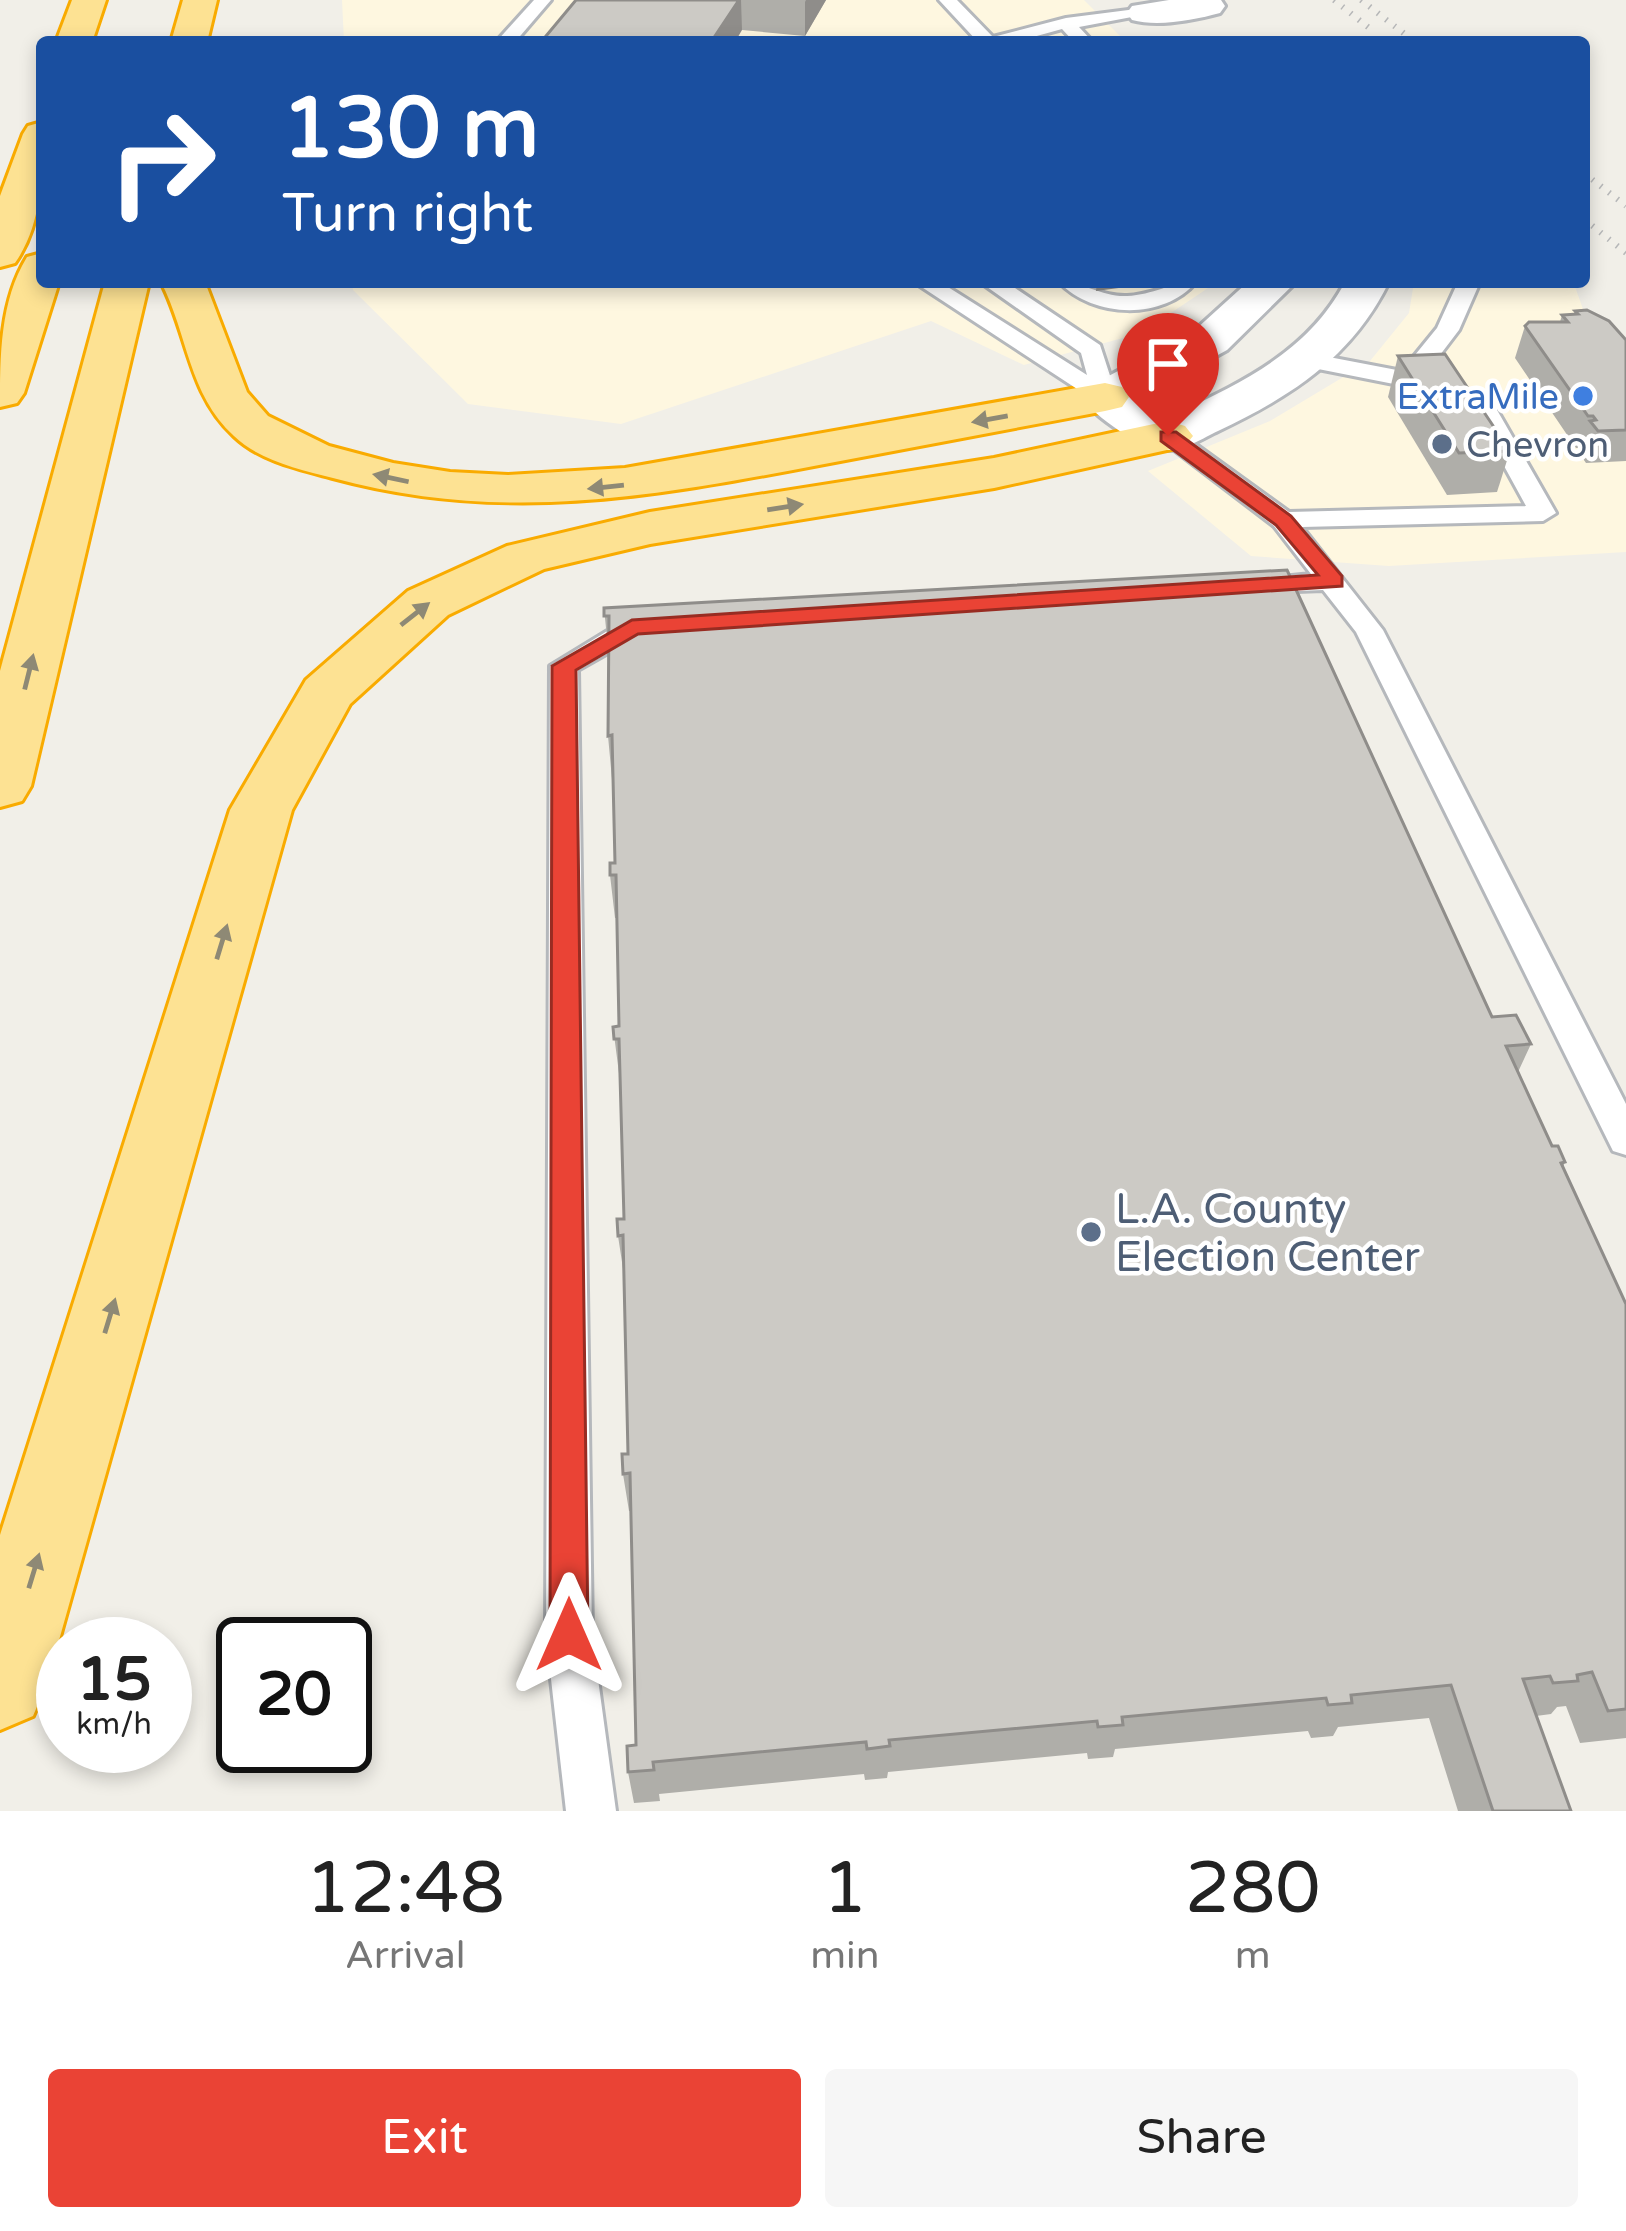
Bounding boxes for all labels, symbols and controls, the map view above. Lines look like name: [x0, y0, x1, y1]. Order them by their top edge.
text: 130 m: [282, 79, 539, 180]
icon: right: [84, 84, 240, 240]
text: Turn right: [282, 181, 533, 246]
pin: [1117, 313, 1219, 436]
icon: arrive: [1135, 331, 1201, 397]
place label: ExtraMile: [1397, 376, 1559, 419]
marker: ExtraMile: [1570, 383, 1596, 409]
one-way arrow: [970, 410, 1008, 429]
place label: Chevron: [1466, 424, 1609, 467]
marker: Chevron: [1429, 431, 1455, 457]
one-way arrow: [371, 467, 409, 486]
one-way arrow: [587, 478, 624, 497]
one-way arrow: [767, 497, 805, 516]
one-way arrow: [399, 602, 430, 627]
one-way arrow: [20, 654, 39, 691]
one-way arrow: [214, 923, 232, 960]
place label: L.A. County Election Center: [1115, 1184, 1420, 1283]
marker: L.A. County Election Center: [1078, 1219, 1104, 1245]
one-way arrow: [102, 1297, 120, 1333]
one-way arrow: [26, 1552, 44, 1589]
position arrow: [506, 1572, 632, 1698]
speed limit sign: 20: [216, 1617, 372, 1773]
text: 15: [76, 1644, 152, 1716]
text: km/h: [76, 1706, 152, 1743]
text: 12:48: [305, 1846, 505, 1933]
text: 1: [822, 1846, 868, 1933]
text: 280: [1185, 1846, 1321, 1933]
text: Arrival: [345, 1932, 465, 1979]
text: min: [810, 1932, 880, 1979]
text: m: [1235, 1932, 1271, 1979]
button: Exit: [48, 2069, 801, 2207]
button: Share: [825, 2069, 1578, 2207]

